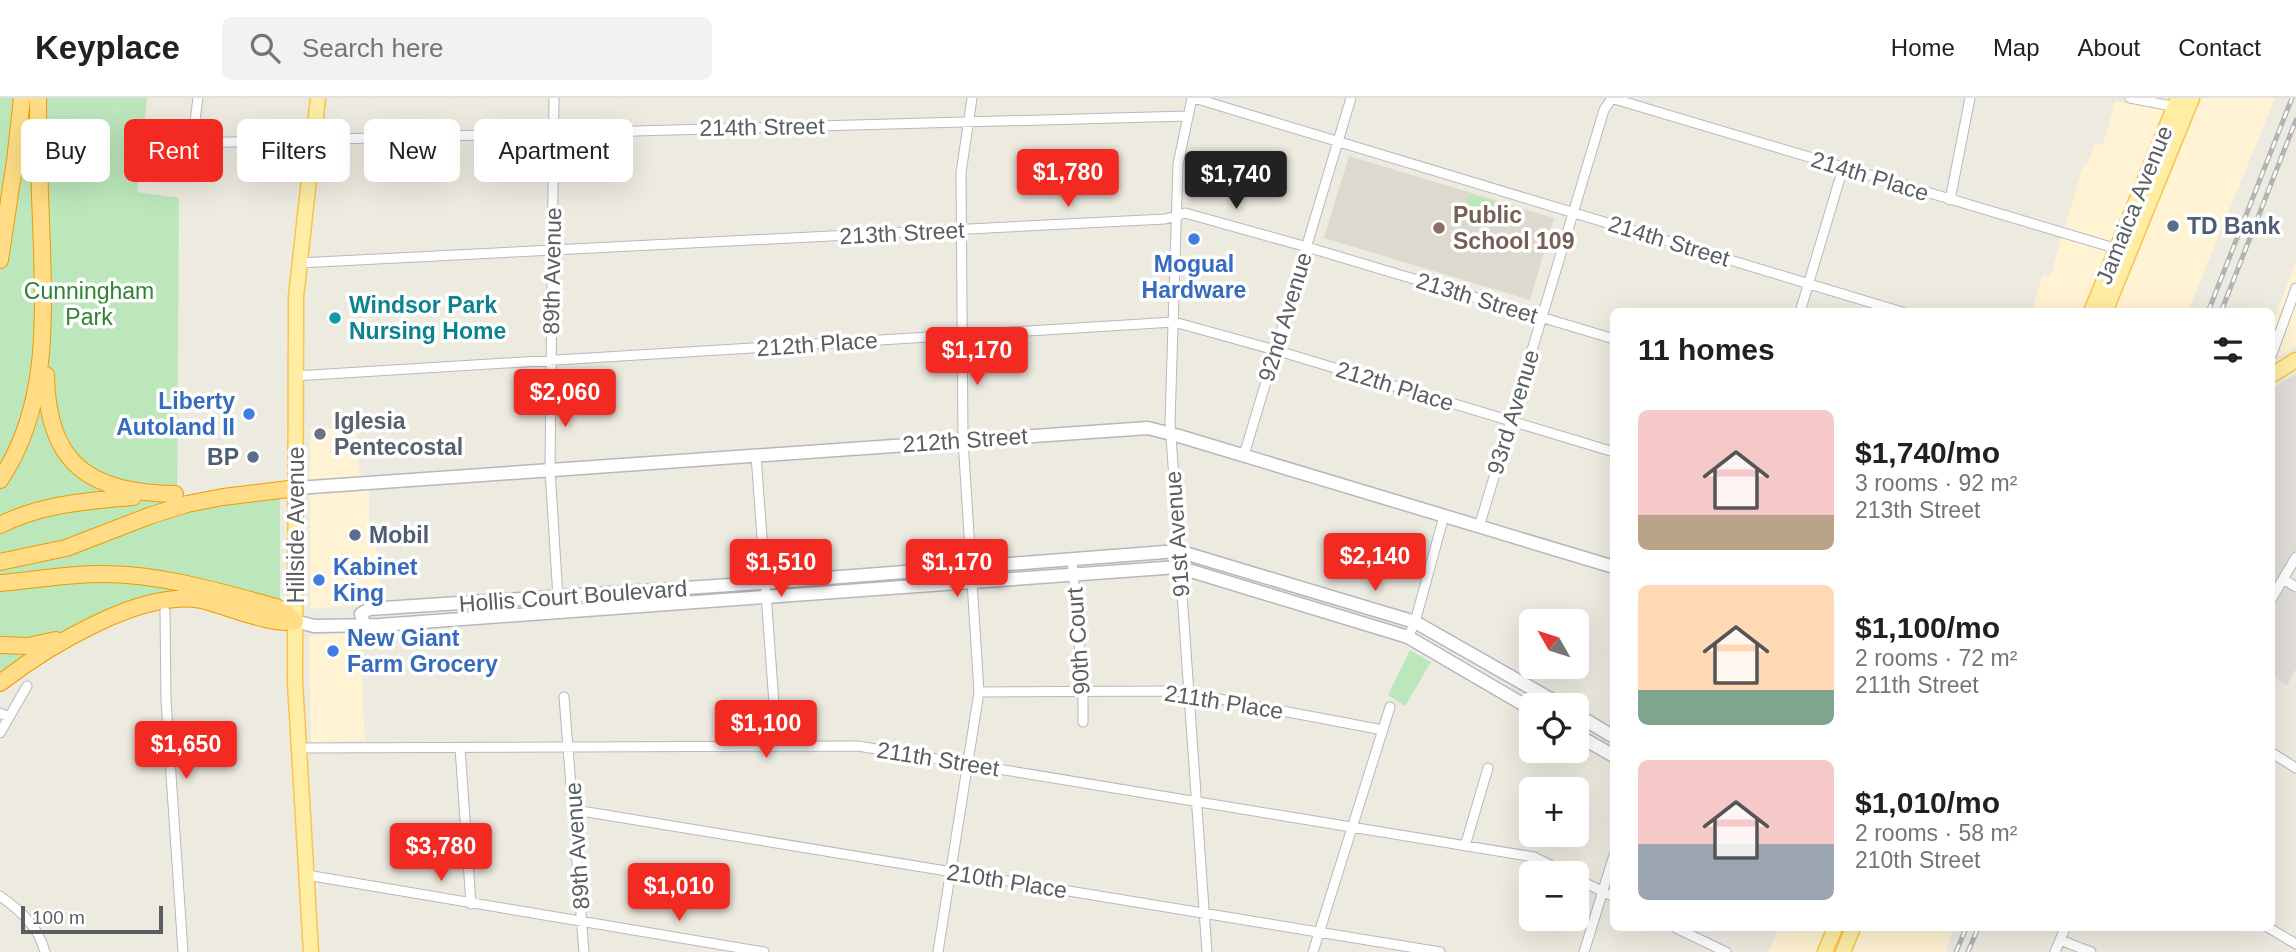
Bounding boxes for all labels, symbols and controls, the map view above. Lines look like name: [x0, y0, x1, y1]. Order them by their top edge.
search box: [222, 17, 712, 80]
text: Keyplace: [35, 29, 180, 66]
icon: search: [246, 29, 284, 67]
text: Search here: [302, 33, 444, 63]
text: Home: [1891, 34, 1955, 61]
text: Map: [1993, 34, 2040, 61]
text: About: [2078, 34, 2140, 61]
text: Contact: [2178, 34, 2261, 61]
street label: 214th Street: [699, 113, 825, 141]
chip: Buy: [21, 119, 110, 182]
chip: Rent: [124, 119, 223, 182]
chip: Filters: [237, 119, 350, 182]
chip: New: [364, 119, 460, 182]
chip: Apartment: [474, 119, 633, 182]
street label: Jamaica Avenue: [2090, 122, 2178, 288]
street label: 214th Place: [1808, 146, 1932, 206]
pin: $1,780: [1011, 150, 1125, 209]
pin: $1,740: [1179, 152, 1293, 211]
text: $1,780: [1033, 159, 1103, 185]
text: $1,740: [1201, 161, 1271, 187]
place label: Public School 109: [1453, 202, 1574, 254]
street label: 89th Avenue: [538, 207, 566, 335]
street label: 214th Street: [1605, 210, 1733, 272]
place label: TD Bank: [2187, 213, 2281, 239]
street label: 213th Street: [839, 217, 966, 249]
marker: TD Bank: [2165, 218, 2181, 234]
marker: Public School 109: [1431, 220, 1447, 236]
marker: Mogual Hardware: [1186, 231, 1202, 247]
street label: 92nd Avenue: [1253, 249, 1317, 385]
place label: Mogual Hardware: [1142, 251, 1246, 303]
street label: 213th Street: [1413, 267, 1541, 329]
park label: Cunningham Park: [24, 278, 154, 330]
place label: Windsor Park Nursing Home: [349, 292, 506, 344]
marker: Windsor Park Nursing Home: [327, 310, 343, 326]
street label: 212th Place: [755, 327, 879, 361]
pin: $1,170: [920, 328, 1034, 387]
icon: filters: [2209, 331, 2247, 369]
text: 11 homes: [1638, 333, 1775, 366]
text: $1,170: [942, 337, 1012, 363]
street label: 93rd Avenue: [1482, 347, 1544, 477]
street label: 212th Place: [1333, 356, 1457, 416]
pin: $2,060: [508, 370, 622, 429]
text: $2,060: [530, 379, 600, 405]
place label: Liberty Autoland II: [116, 388, 235, 440]
marker: Liberty Autoland II: [241, 406, 257, 422]
place label: Iglesia Pentecostal: [334, 408, 463, 460]
street label: 212th Street: [902, 423, 1029, 457]
marker: Iglesia Pentecostal: [312, 426, 328, 442]
text: $1,740/mo: [1855, 436, 2000, 469]
icon: home: [1694, 438, 1778, 522]
place label: BP: [207, 444, 239, 470]
street label: Hillside Avenue: [283, 447, 309, 603]
marker: BP: [245, 449, 261, 465]
street label: 91st Avenue: [1160, 470, 1194, 598]
text: 3 rooms · 92 m²: [1855, 470, 2017, 496]
text: 213th Street: [1855, 497, 1980, 523]
place label: Mobil: [369, 522, 429, 548]
marker: Mobil: [347, 527, 363, 543]
pin: $2,140: [1318, 533, 1432, 593]
pin: $1,510: [724, 540, 838, 599]
pin: $1,170: [900, 540, 1014, 599]
text: $2,140: [1340, 543, 1410, 569]
text: $1,510: [746, 549, 816, 575]
text: $1,170: [922, 549, 992, 575]
place label: Kabinet King: [333, 554, 418, 606]
marker: Kabinet King: [311, 572, 327, 588]
street label: Hollis Court Boulevard: [458, 575, 688, 617]
street label: 90th Court: [1061, 586, 1095, 695]
north arrow: [1519, 609, 1589, 679]
map controls: [1519, 609, 1589, 931]
text: $1,100/mo: [1855, 611, 2000, 644]
icon: home: [1694, 613, 1778, 697]
place label: New Giant Farm Grocery: [347, 625, 498, 677]
marker: New Giant Farm Grocery: [325, 643, 341, 659]
text: 2 rooms · 72 m²: [1855, 645, 2017, 671]
text: 211th Street: [1855, 672, 1979, 698]
street label: 211th Place: [1163, 680, 1285, 724]
button: locate: [1519, 693, 1589, 763]
pin: $1,100: [709, 700, 823, 760]
text: $1,100: [731, 710, 801, 736]
pin: $1,650: [129, 722, 243, 781]
text: $1,650: [151, 731, 221, 757]
street label: 211th Street: [875, 736, 1002, 782]
button: +: [1519, 777, 1589, 847]
street label: 89th Avenue: [560, 782, 594, 910]
text: $1,010/mo: [1855, 786, 2000, 819]
icon: home: [1694, 788, 1778, 872]
text: 2 rooms · 58 m²: [1855, 820, 2017, 846]
pin: $3,780: [384, 824, 498, 883]
text: $3,780: [406, 833, 476, 859]
text: 210th Street: [1855, 847, 1980, 873]
street label: 210th Place: [945, 859, 1069, 903]
button: −: [1519, 861, 1589, 931]
pin: $1,010: [622, 864, 736, 923]
text: $1,010: [644, 873, 714, 899]
scale bar: [21, 903, 163, 935]
text: 100 m: [32, 907, 85, 928]

